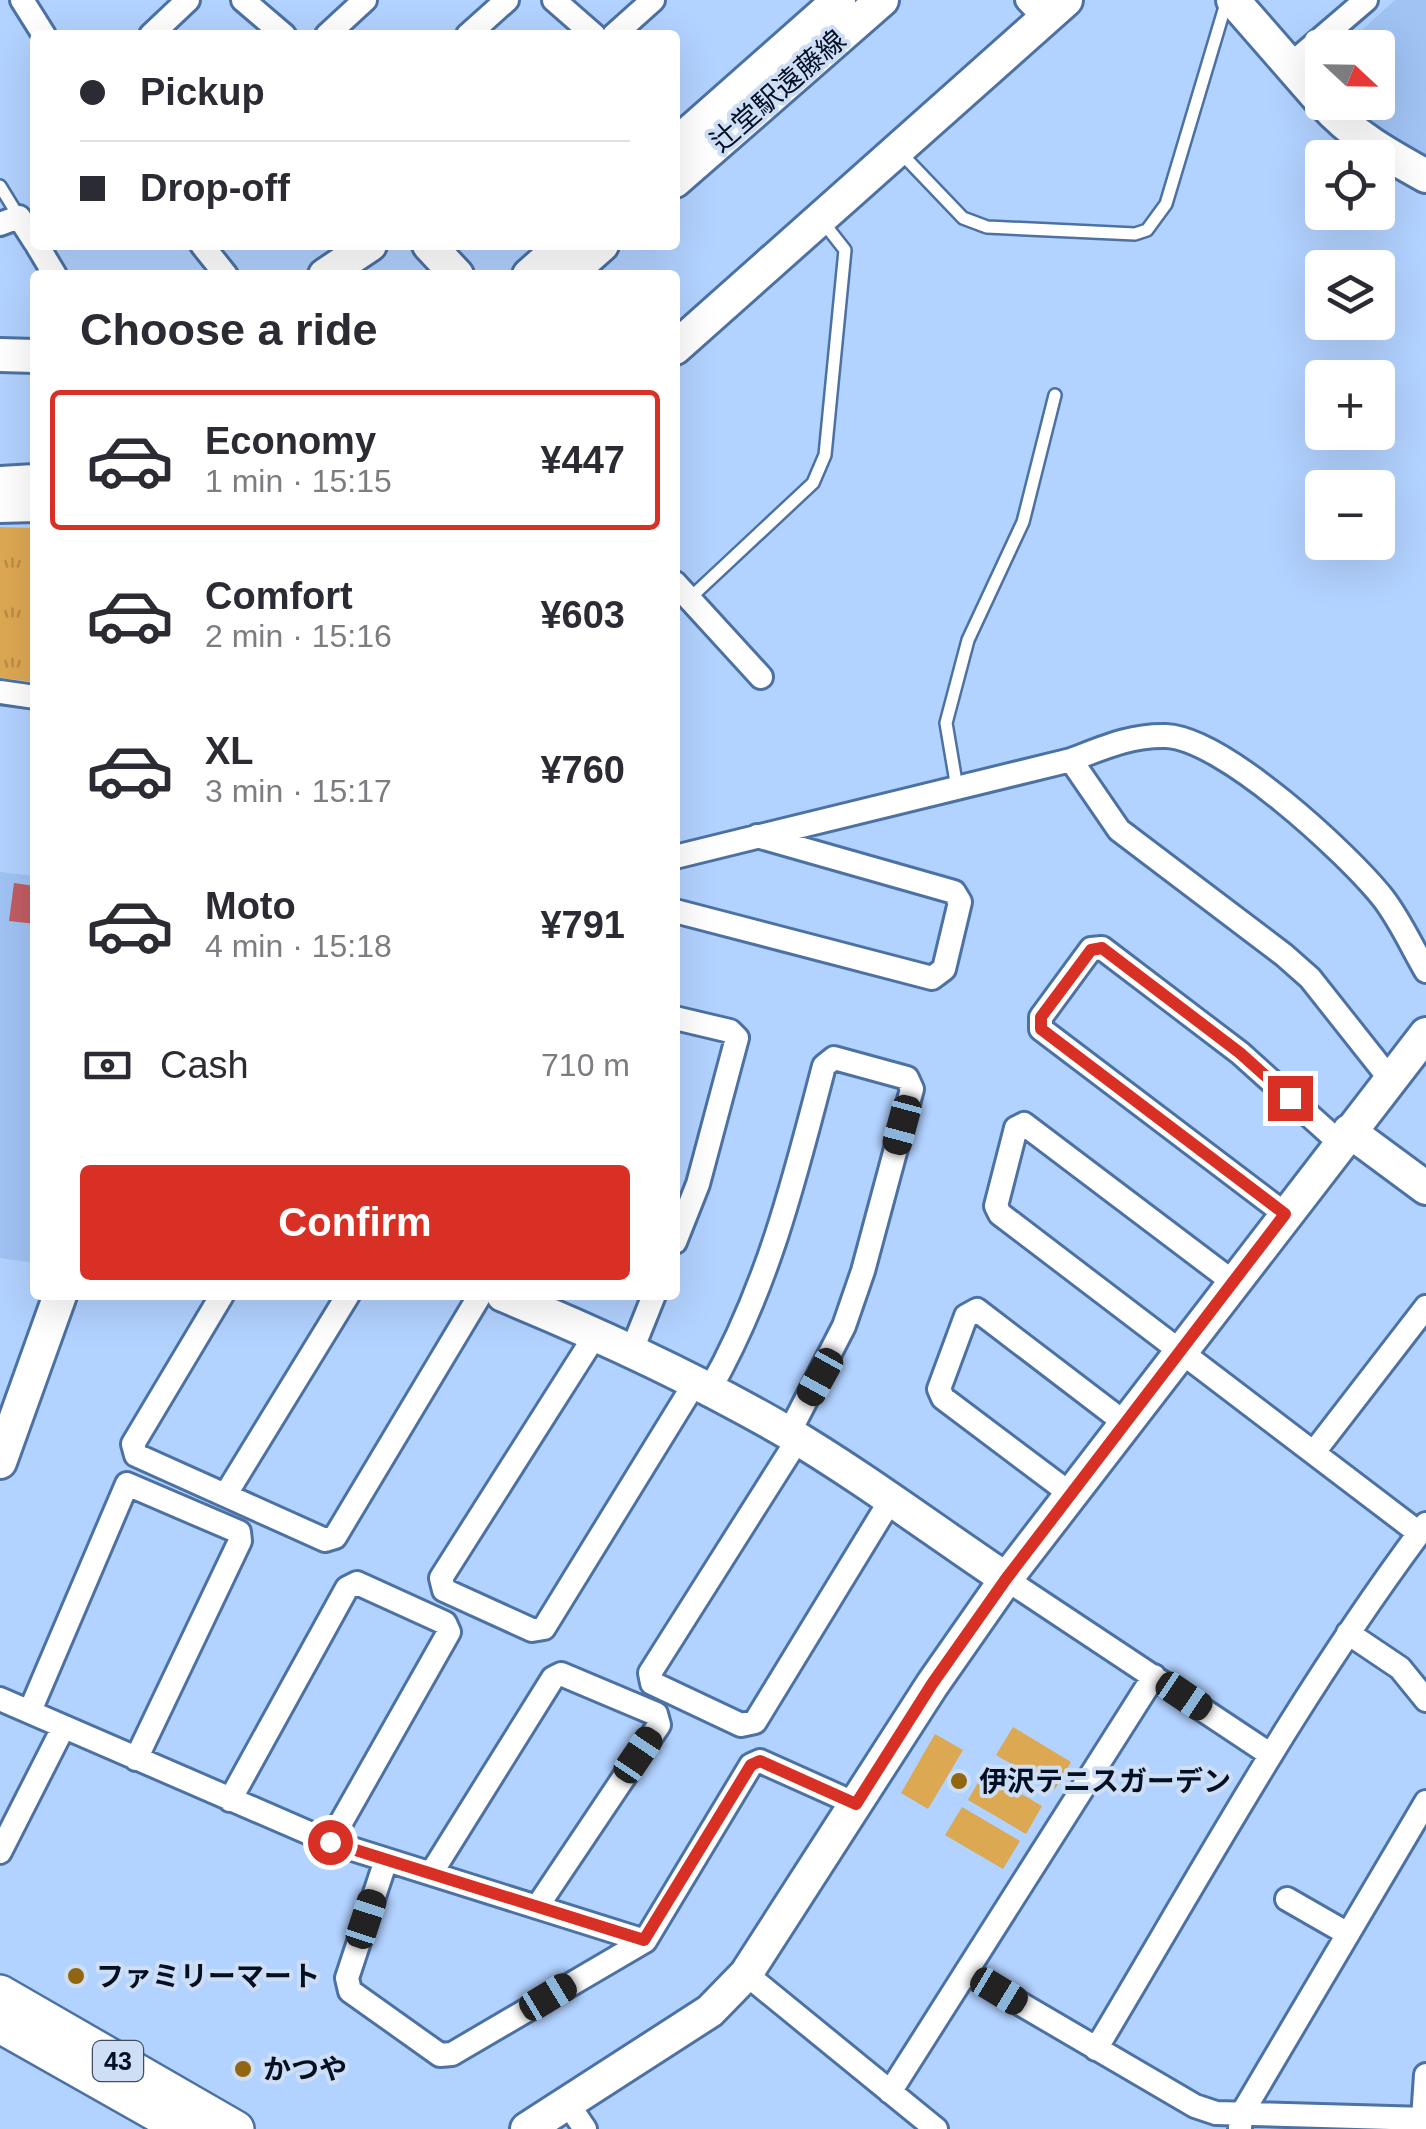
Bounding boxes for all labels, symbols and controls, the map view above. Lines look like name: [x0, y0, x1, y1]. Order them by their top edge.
street label: 辻堂駅遠藤線: [704, 24, 852, 158]
north arrow: [1305, 30, 1395, 120]
map controls: [1305, 30, 1395, 560]
text: Pickup: [140, 71, 265, 113]
button: locate: [1305, 140, 1395, 230]
text: Drop-off: [140, 167, 290, 209]
button: layers: [1305, 250, 1395, 340]
text: Choose a ride: [80, 304, 378, 355]
button: +: [1305, 360, 1395, 450]
icon: car: [85, 415, 175, 505]
text: Economy: [205, 420, 376, 462]
text: ¥447: [540, 439, 625, 481]
text: 1 min · 15:15: [205, 463, 392, 499]
button: −: [1305, 470, 1395, 560]
icon: car: [85, 570, 175, 660]
text: Comfort: [205, 575, 353, 617]
text: ¥603: [540, 594, 625, 636]
text: 2 min · 15:16: [205, 618, 392, 654]
icon: car: [85, 725, 175, 815]
text: XL: [205, 730, 254, 772]
text: ¥760: [540, 749, 625, 791]
text: 3 min · 15:17: [205, 773, 392, 809]
icon: car: [85, 880, 175, 970]
text: Moto: [205, 885, 296, 927]
text: ¥791: [540, 904, 625, 946]
text: 4 min · 15:18: [205, 928, 392, 964]
icon: cash: [80, 1038, 135, 1093]
text: Cash: [160, 1044, 249, 1086]
text: 710 m: [541, 1047, 630, 1083]
route end: [1268, 1076, 1313, 1121]
car: [880, 1092, 924, 1158]
button: Confirm: [80, 1165, 630, 1280]
car: [792, 1343, 848, 1411]
car: [1151, 1667, 1217, 1725]
car: [609, 1722, 667, 1788]
place label: 伊沢テニスガーデン: [979, 1766, 1231, 1797]
marker: 伊沢テニスガーデン: [948, 1770, 970, 1792]
route start: [308, 1820, 353, 1865]
car: [342, 1886, 390, 1952]
place label: ファミリーマート: [96, 1961, 320, 1992]
car: [966, 1963, 1032, 2019]
marker: ファミリーマート: [65, 1965, 87, 1987]
car: [515, 1969, 581, 2025]
road number: 43: [93, 2041, 143, 2081]
place label: かつや: [263, 2054, 347, 2085]
marker: かつや: [232, 2058, 254, 2080]

